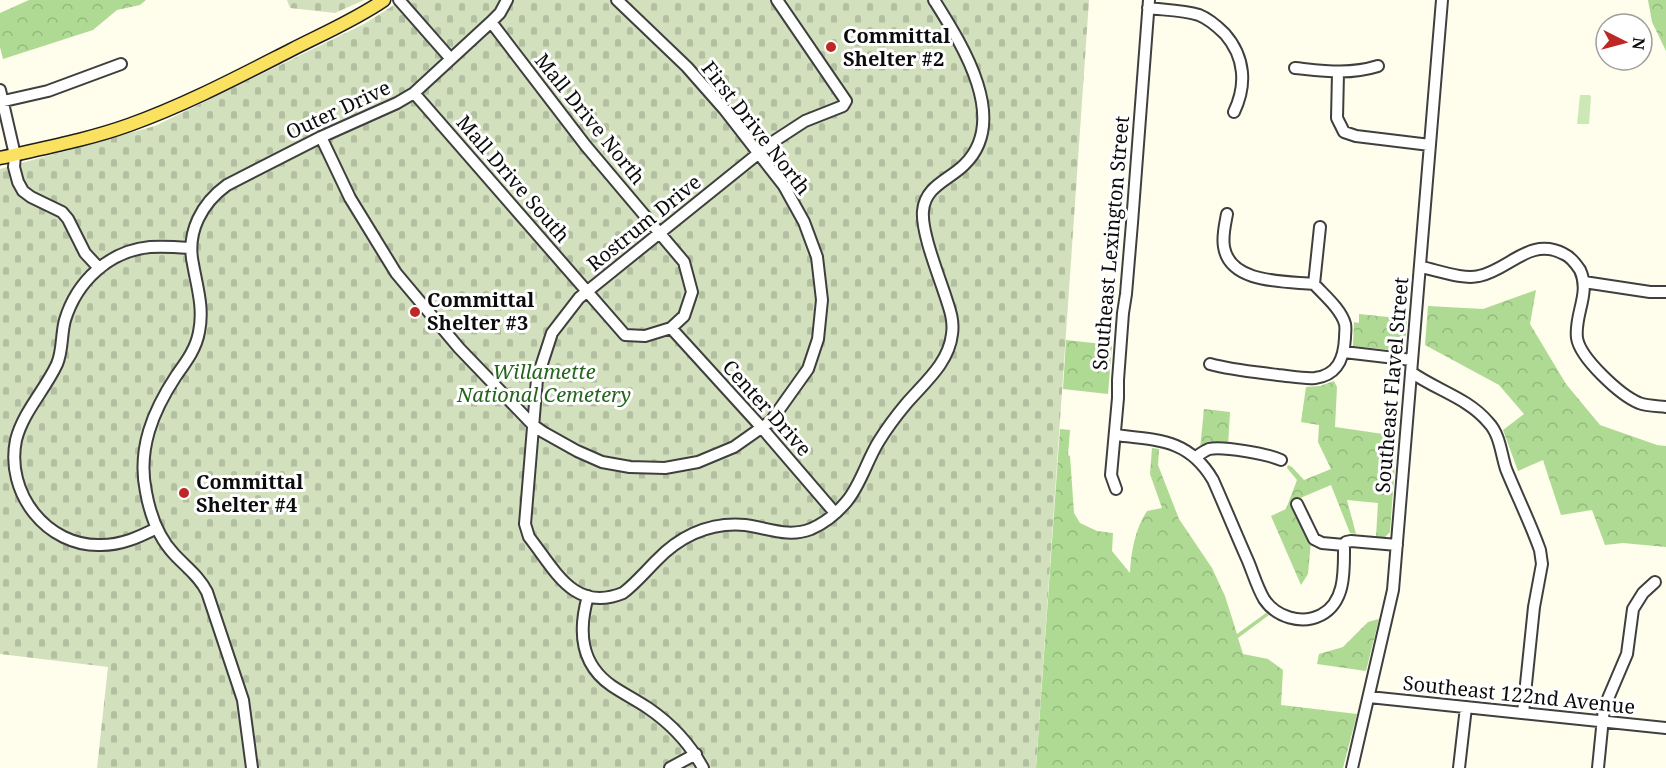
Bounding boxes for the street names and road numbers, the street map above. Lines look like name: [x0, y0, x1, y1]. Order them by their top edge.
street label: Mall Drive North: [529, 47, 652, 190]
street label: First Drive North: [696, 55, 817, 200]
street label: Outer Drive: [281, 74, 394, 146]
street label: Mall Drive South: [451, 109, 576, 248]
street label: Southeast Lexington Street: [1086, 115, 1135, 371]
street label: Rostrum Drive: [581, 168, 706, 277]
street label: Southeast Flavel Street: [1369, 276, 1414, 494]
street label: Center Drive: [717, 354, 818, 462]
street label: Southeast 122nd Avenue: [1402, 669, 1637, 720]

